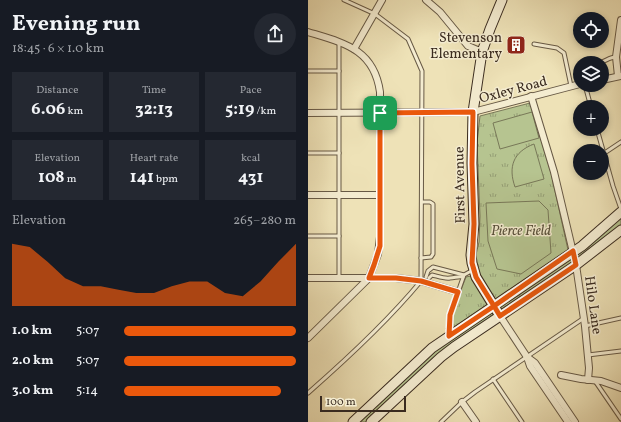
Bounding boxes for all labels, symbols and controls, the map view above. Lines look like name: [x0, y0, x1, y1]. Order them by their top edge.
text: Evening run: [12, 9, 141, 40]
map controls: [573, 12, 609, 180]
button: locate: [573, 12, 609, 48]
button: share: [254, 13, 296, 55]
place label: Stevenson Elementary: [430, 29, 502, 64]
building icon: Stevenson Elementary: [505, 34, 527, 56]
text: 18:45 · 6 × 1.0 km: [12, 40, 104, 58]
button: layers: [573, 56, 609, 92]
street label: Oxley Road: [477, 72, 550, 109]
text: Distance: [36, 83, 78, 98]
text: Time: [142, 83, 166, 98]
text: Pace: [240, 83, 262, 98]
pin: [363, 96, 397, 130]
text: 6.06: [31, 98, 65, 121]
text: 32:13: [135, 98, 173, 121]
text: 5:19: [225, 98, 254, 121]
button: +: [573, 100, 609, 136]
icon: arrive: [369, 102, 391, 124]
text: km: [65, 104, 83, 119]
text: /km: [254, 104, 276, 119]
button: −: [573, 144, 609, 180]
street label: First Avenue: [450, 146, 471, 224]
text: Elevation: [34, 151, 80, 166]
text: Heart rate: [130, 151, 178, 166]
text: kcal: [241, 151, 260, 166]
text: 108: [38, 166, 65, 189]
text: 141: [130, 166, 154, 189]
text: 431: [238, 166, 263, 189]
text: m: [65, 172, 77, 187]
text: bpm: [154, 172, 178, 187]
text: Elevation: [12, 212, 66, 230]
text: 265–280 m: [233, 212, 296, 230]
park label: Pierce Field: [491, 222, 551, 241]
street label: Hilo Lane: [579, 275, 606, 336]
text: 1.0 km: [12, 322, 52, 340]
text: 5:07: [76, 322, 99, 340]
text: 2.0 km: [12, 352, 54, 370]
text: 5:07: [76, 352, 99, 370]
text: 3.0 km: [12, 382, 53, 400]
text: 5:14: [76, 382, 98, 400]
scale bar: [320, 394, 406, 413]
text: 100 m: [326, 395, 356, 410]

